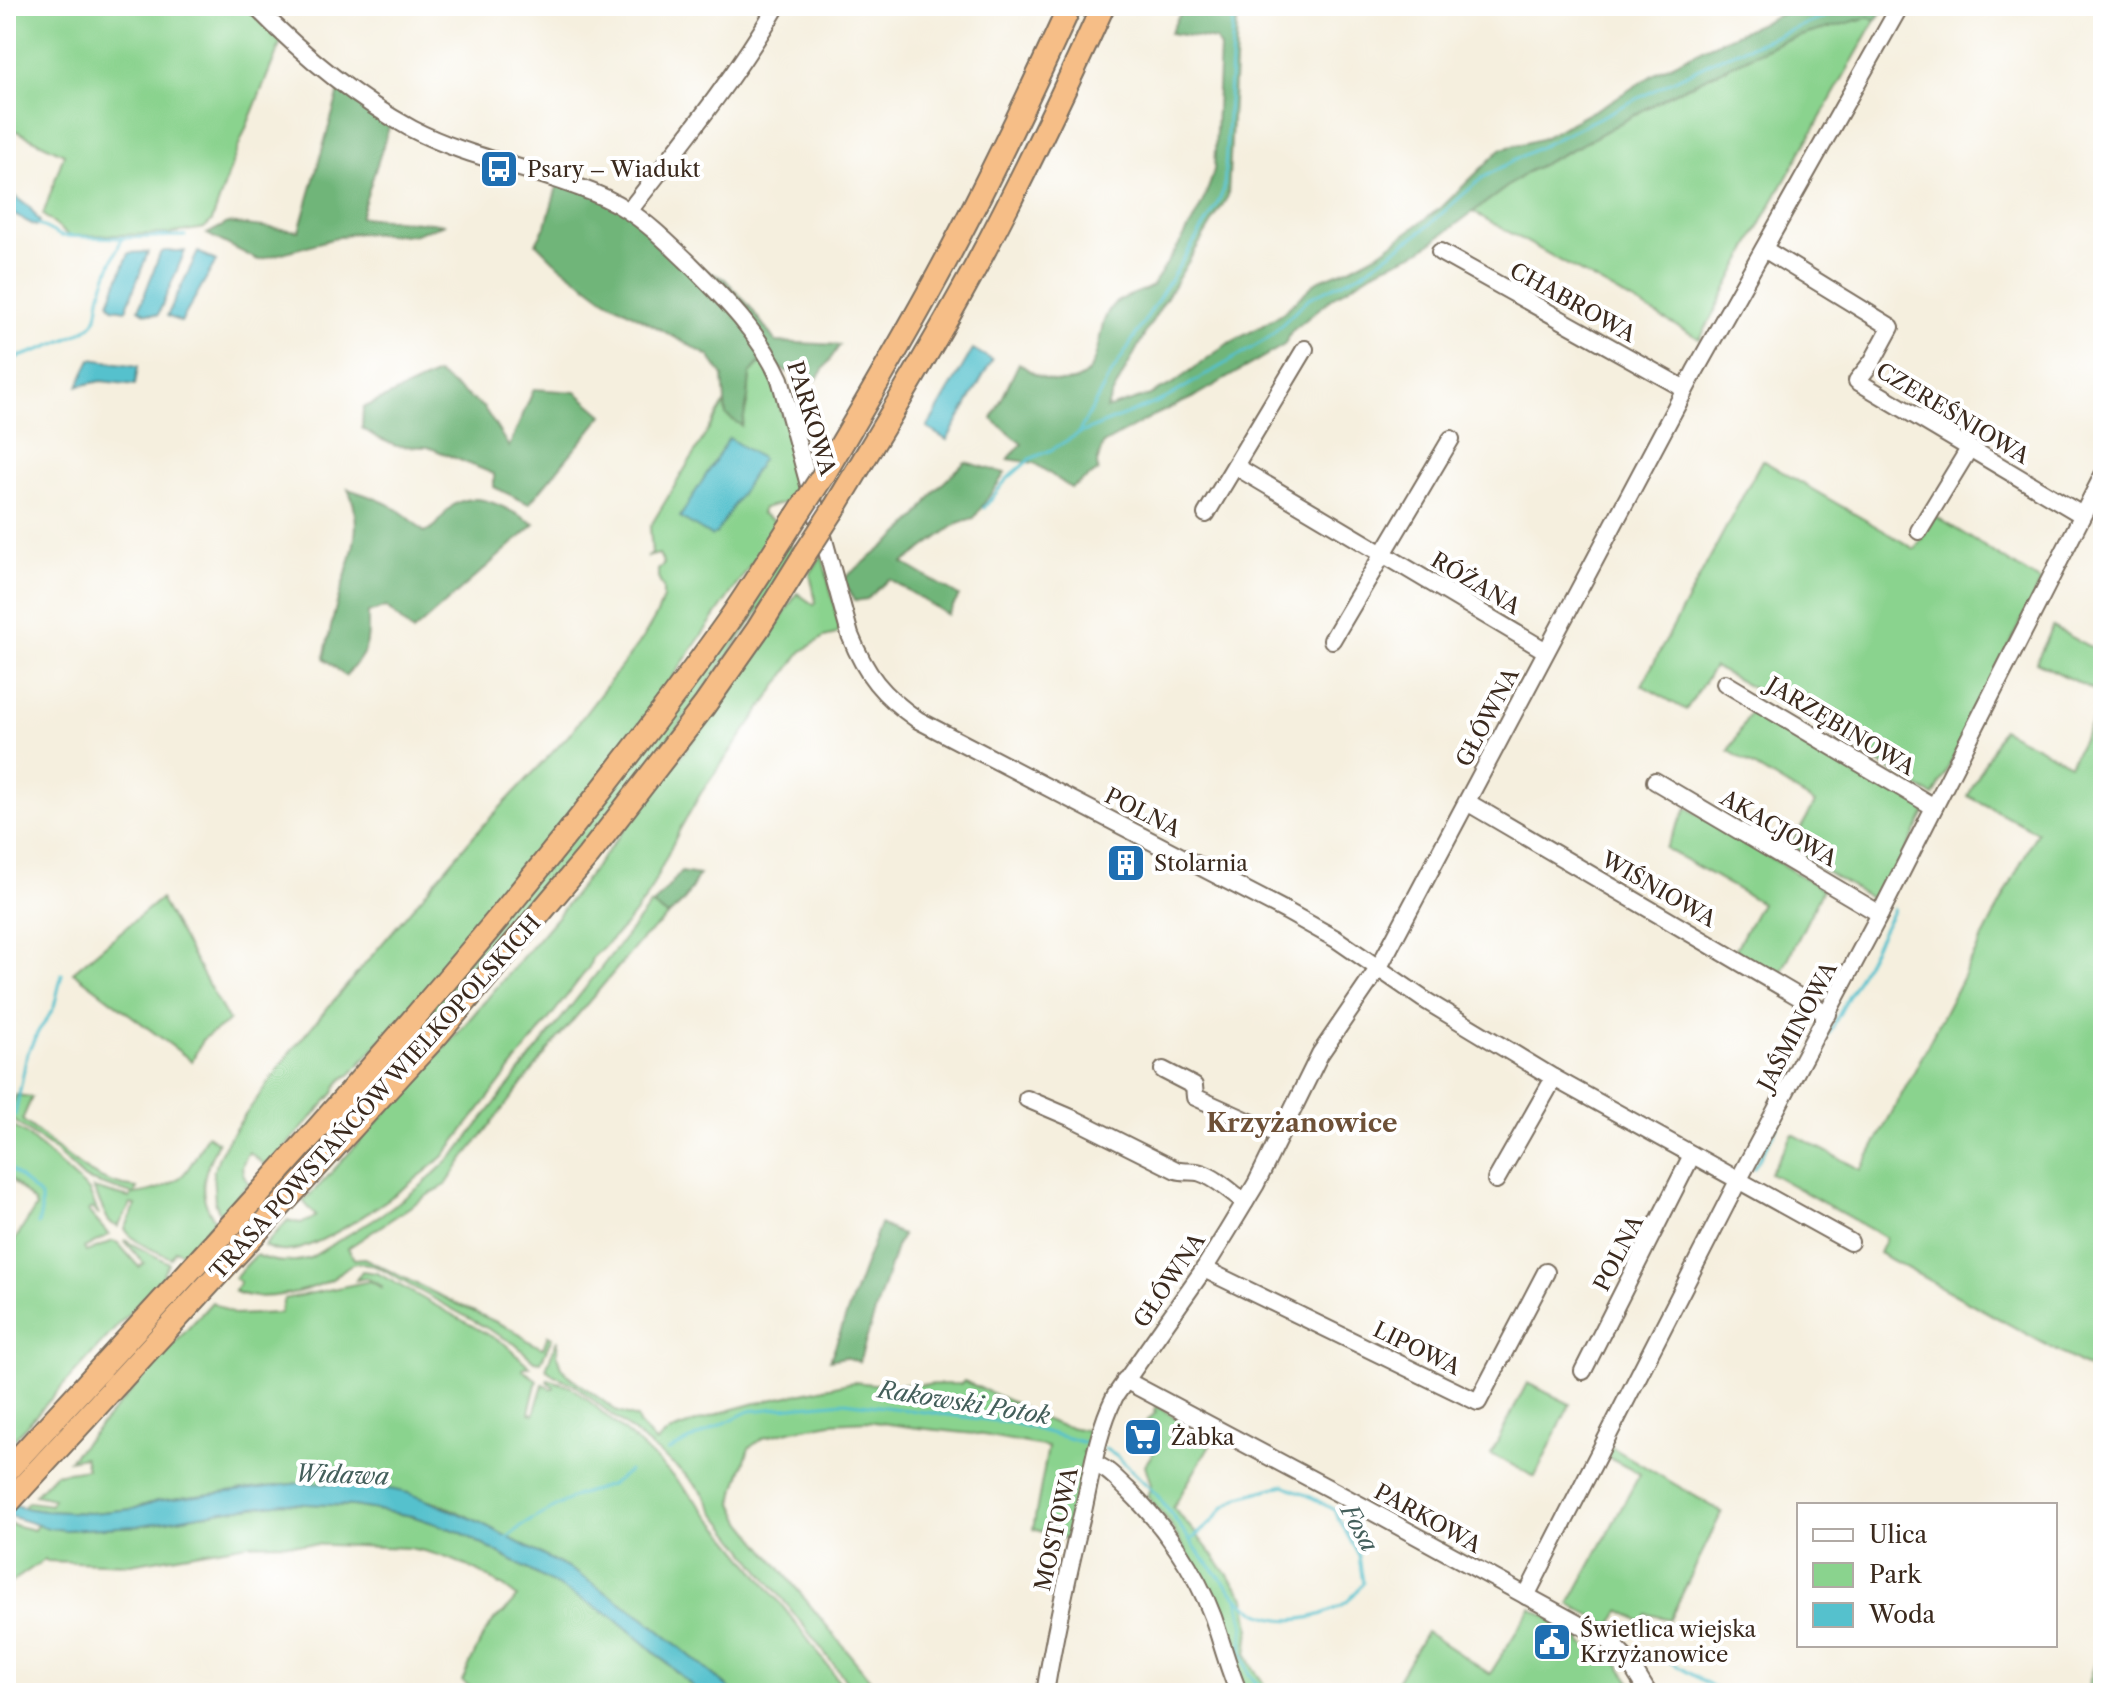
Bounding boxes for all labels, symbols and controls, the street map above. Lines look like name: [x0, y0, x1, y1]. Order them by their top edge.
bus stop icon: Psary – Wiadukt: [478, 148, 520, 190]
place label: Psary – Wiadukt: [527, 156, 701, 183]
street label: CHABROWA: [1505, 257, 1641, 348]
street label: CZEREŚNIOWA: [1871, 356, 2035, 470]
street label: PARKOWA: [781, 358, 842, 479]
street label: RÓŻANA: [1426, 545, 1526, 621]
street label: GŁÓWNA: [1449, 662, 1525, 771]
street label: JARZĘBINOWA: [1759, 670, 1920, 782]
street label: POLNA: [1100, 782, 1186, 843]
street label: AKACJOWA: [1715, 784, 1842, 873]
building icon: Stolarnia: [1105, 842, 1147, 884]
street label: WIŚNIOWA: [1596, 844, 1722, 933]
place label: Stolarnia: [1154, 850, 1248, 877]
street label: TRASA POWSTAŃCÓW WIELKOPOLSKICH: [204, 909, 546, 1285]
street label: JAŚMINOWA: [1750, 956, 1843, 1098]
district label: Krzyżanowice: [1206, 1107, 1398, 1139]
street label: POLNA: [1588, 1210, 1649, 1296]
street label: GŁÓWNA: [1127, 1227, 1211, 1333]
street label: LIPOWA: [1369, 1316, 1465, 1381]
water label: Rakowski Potok: [874, 1374, 1053, 1431]
supermarket icon: Żabka: [1122, 1416, 1164, 1458]
place label: Żabka: [1171, 1424, 1235, 1451]
water label: Widawa: [294, 1458, 390, 1491]
street label: MOSTOWA: [1029, 1464, 1084, 1594]
street label: PARKOWA: [1370, 1478, 1487, 1559]
water label: Fosa: [1334, 1497, 1384, 1557]
legend: [1797, 1503, 2057, 1647]
text: Ulica: [1869, 1520, 1928, 1549]
text: Park: [1869, 1560, 1922, 1589]
text: Woda: [1868, 1600, 1936, 1629]
place label: Świetlica wiejska Krzyżanowice: [1580, 1615, 1757, 1668]
public building icon: Świetlica wiejska Krzyżanowice: [1531, 1621, 1573, 1663]

